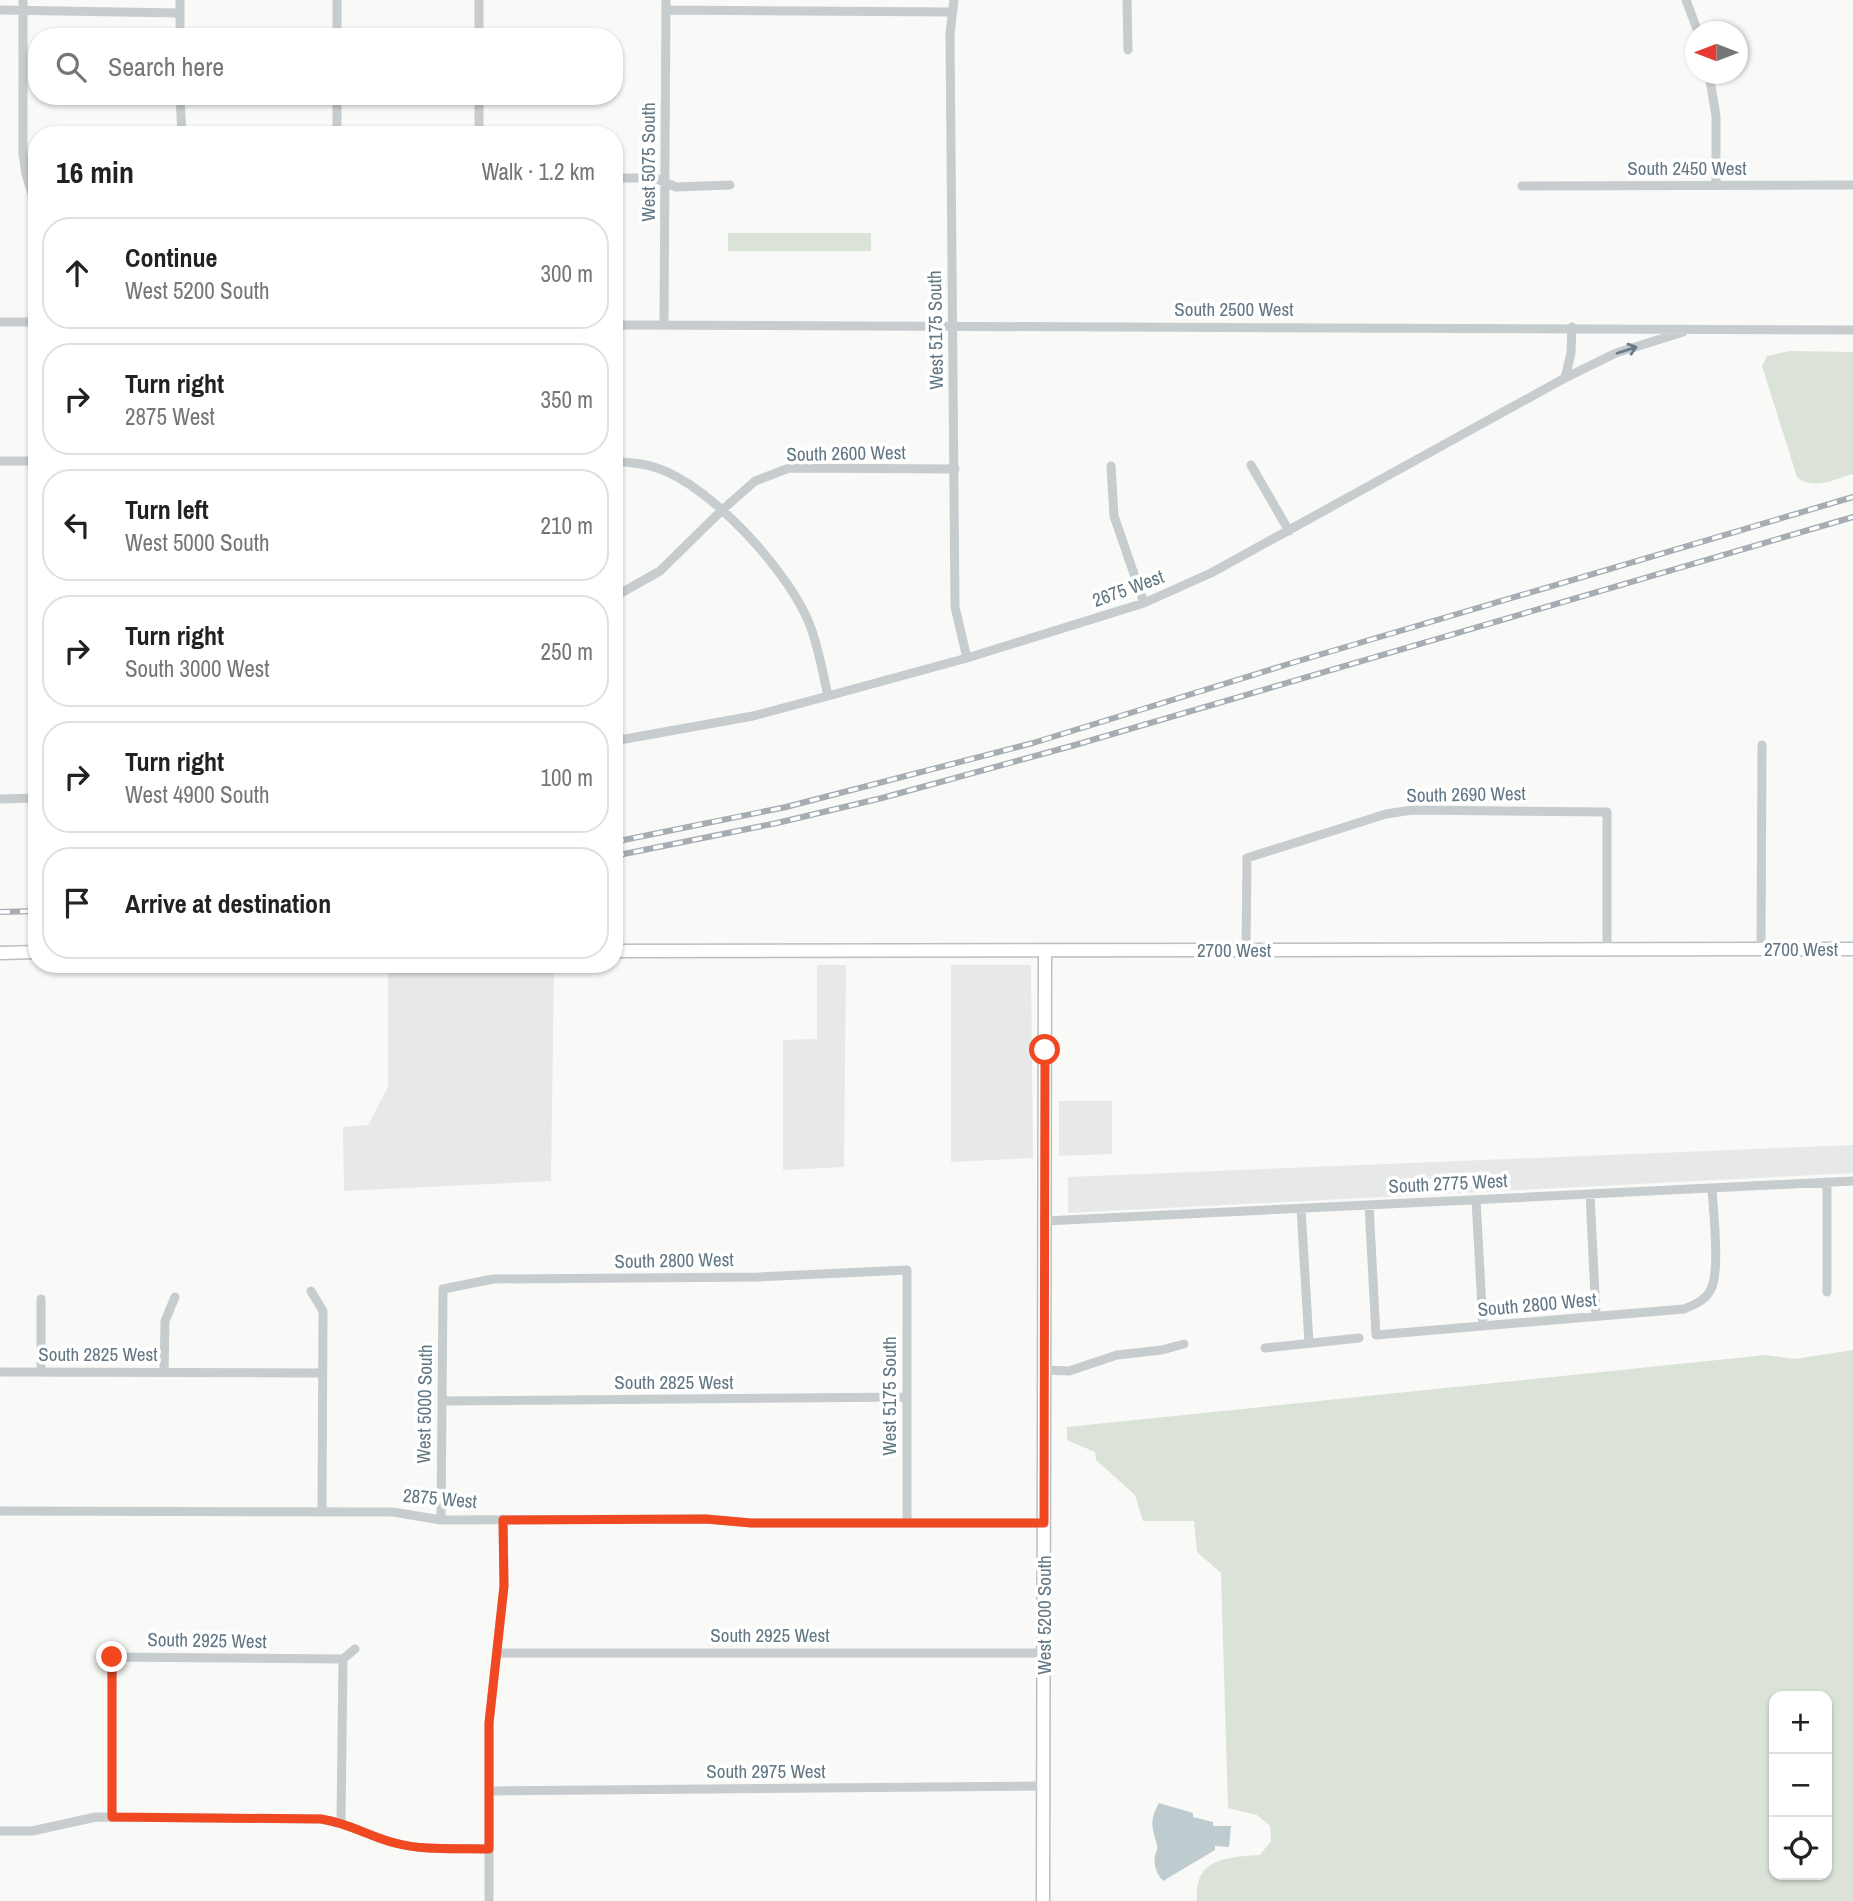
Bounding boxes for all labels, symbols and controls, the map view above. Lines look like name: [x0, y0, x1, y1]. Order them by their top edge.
north arrow: [1685, 21, 1748, 84]
search box: [28, 28, 623, 105]
icon: search: [52, 48, 90, 86]
text: Search here: [108, 49, 224, 84]
street label: West 5075 South: [635, 102, 661, 222]
text: 16 min: [56, 152, 134, 192]
street label: South 2450 West: [1627, 155, 1747, 181]
text: Walk · 1.2 km: [481, 156, 595, 187]
text: Continue: [125, 240, 217, 275]
icon: ahead: [58, 254, 96, 292]
text: 300 m: [541, 258, 593, 289]
street label: West 5175 South: [921, 270, 949, 390]
text: West 5200 South: [125, 275, 269, 306]
street label: South 2500 West: [1174, 296, 1294, 322]
one-way arrow: [1615, 343, 1637, 355]
text: Turn right: [125, 366, 224, 401]
icon: right: [58, 380, 96, 418]
text: 350 m: [541, 384, 593, 415]
text: 2875 West: [125, 401, 215, 432]
street label: South 2600 West: [786, 439, 907, 467]
text: Turn left: [125, 492, 209, 527]
icon: left: [58, 506, 96, 544]
text: 210 m: [541, 510, 593, 541]
text: West 5000 South: [125, 527, 269, 558]
street label: 2675 West: [1089, 563, 1168, 613]
text: Turn right: [125, 618, 224, 653]
icon: right: [58, 632, 96, 670]
text: 250 m: [541, 636, 593, 667]
text: South 3000 West: [125, 653, 269, 684]
text: Turn right: [125, 744, 224, 779]
icon: right: [58, 758, 96, 796]
text: 100 m: [541, 762, 593, 793]
text: West 4900 South: [125, 779, 269, 810]
street label: South 2690 West: [1406, 780, 1527, 808]
icon: arrive: [58, 884, 96, 922]
text: Arrive at destination: [125, 886, 331, 921]
street label: 2700 West: [1764, 936, 1839, 962]
street label: 2700 West: [1197, 937, 1272, 963]
route start: [1029, 1034, 1060, 1065]
street label: South 2775 West: [1388, 1167, 1509, 1199]
street label: South 2800 West: [614, 1246, 735, 1274]
street label: South 2800 West: [1476, 1286, 1598, 1322]
street label: West 5175 South: [876, 1336, 902, 1456]
street label: South 2825 West: [38, 1341, 158, 1367]
street label: West 5000 South: [410, 1344, 438, 1464]
street label: South 2825 West: [614, 1369, 734, 1395]
street label: 2875 West: [402, 1482, 479, 1514]
street label: West 5200 South: [1031, 1555, 1057, 1675]
street label: South 2925 West: [710, 1622, 830, 1648]
street label: South 2925 West: [147, 1626, 268, 1654]
route end: [96, 1641, 127, 1672]
map controls: [1769, 1691, 1832, 1880]
button: +: [1769, 1691, 1832, 1754]
button: −: [1769, 1754, 1832, 1817]
street label: South 2975 West: [706, 1758, 826, 1784]
button: locate: [1769, 1817, 1832, 1880]

